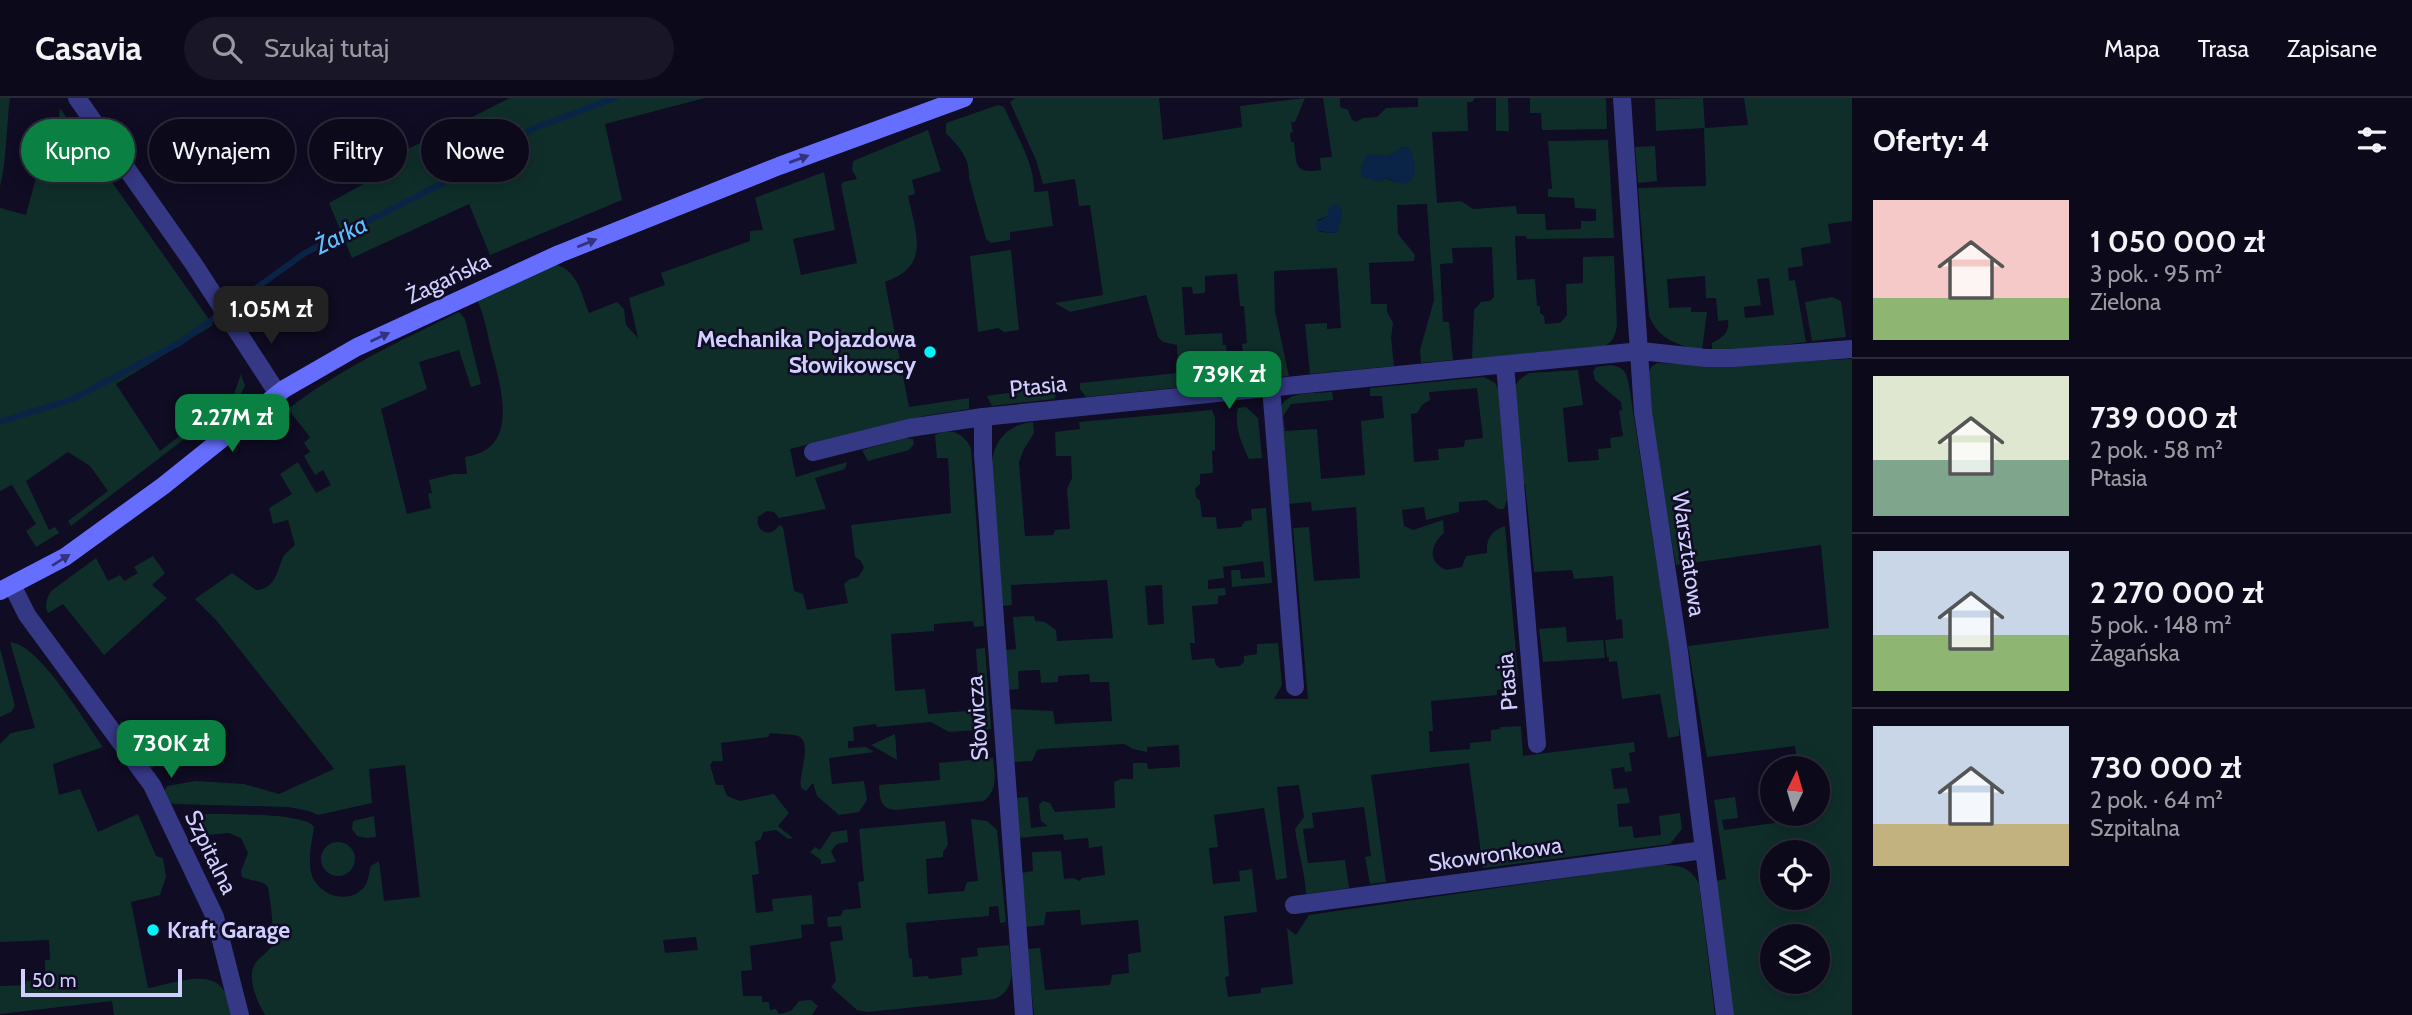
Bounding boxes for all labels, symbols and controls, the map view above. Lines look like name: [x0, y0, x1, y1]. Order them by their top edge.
search box: [184, 17, 674, 80]
text: Casavia: [35, 28, 142, 68]
icon: search: [208, 29, 246, 67]
text: Szukaj tutaj: [264, 32, 389, 64]
text: Mapa: [2104, 34, 2160, 63]
text: Trasa: [2198, 34, 2249, 63]
text: Zapisane: [2287, 34, 2377, 63]
chip: Kupno: [21, 119, 135, 182]
chip: Wynajem: [149, 119, 295, 182]
chip: Filtry: [309, 119, 407, 182]
chip: Nowe: [421, 119, 529, 182]
icon: filters: [2353, 121, 2391, 159]
text: Oferty: 4: [1873, 122, 1990, 159]
one-way arrow: [788, 153, 809, 164]
water label: Żarka: [309, 209, 372, 261]
text: 1 050 000 zł: [2090, 223, 2265, 260]
icon: home: [1929, 228, 2013, 312]
one-way arrow: [577, 237, 598, 248]
street label: Żagańska: [401, 246, 495, 310]
text: 3 pok. · 95 m²: [2090, 260, 2222, 288]
pin: 1.05M zł: [199, 286, 343, 346]
text: Zielona: [2090, 288, 2161, 316]
text: 1.05M zł: [229, 295, 313, 323]
place label: Mechanika Pojazdowa Słowikowscy: [696, 325, 917, 379]
one-way arrow: [370, 331, 390, 342]
marker: Mechanika Pojazdowa Słowikowscy: [922, 344, 938, 360]
pin: 739K zł: [1164, 352, 1294, 411]
text: 739K zł: [1192, 360, 1266, 388]
street label: Ptasia: [1008, 369, 1068, 403]
pin: 2.27M zł: [160, 394, 304, 454]
text: 739 000 zł: [2090, 399, 2237, 436]
text: 2.27M zł: [191, 403, 273, 431]
icon: home: [1929, 404, 2013, 488]
text: 2 pok. · 58 m²: [2090, 436, 2223, 464]
text: Ptasia: [2090, 464, 2147, 492]
street label: Warsztatowa: [1666, 490, 1712, 618]
one-way arrow: [51, 553, 70, 566]
text: 2 270 000 zł: [2090, 574, 2264, 611]
icon: home: [1929, 579, 2013, 663]
text: 5 pok. · 148 m²: [2090, 611, 2232, 639]
text: Żagańska: [2090, 639, 2180, 667]
street label: Ptasia: [1491, 652, 1523, 712]
street label: Słowicza: [960, 674, 994, 762]
pin: 730K zł: [106, 720, 236, 780]
text: 730K zł: [133, 729, 209, 757]
text: 730 000 zł: [2090, 749, 2242, 786]
icon: home: [1929, 754, 2013, 838]
north arrow: [1760, 756, 1830, 826]
map controls: [1760, 756, 1830, 994]
text: 2 pok. · 64 m²: [2090, 786, 2223, 814]
street label: Szpitalna: [179, 806, 243, 898]
text: Szpitalna: [2090, 814, 2180, 842]
street label: Skowronkowa: [1426, 831, 1564, 877]
button: locate: [1760, 840, 1830, 910]
place label: Kraft Garage: [167, 916, 290, 944]
marker: Kraft Garage: [145, 922, 161, 938]
button: layers: [1760, 924, 1830, 994]
scale bar: [21, 966, 182, 998]
text: 50 m: [32, 969, 76, 992]

